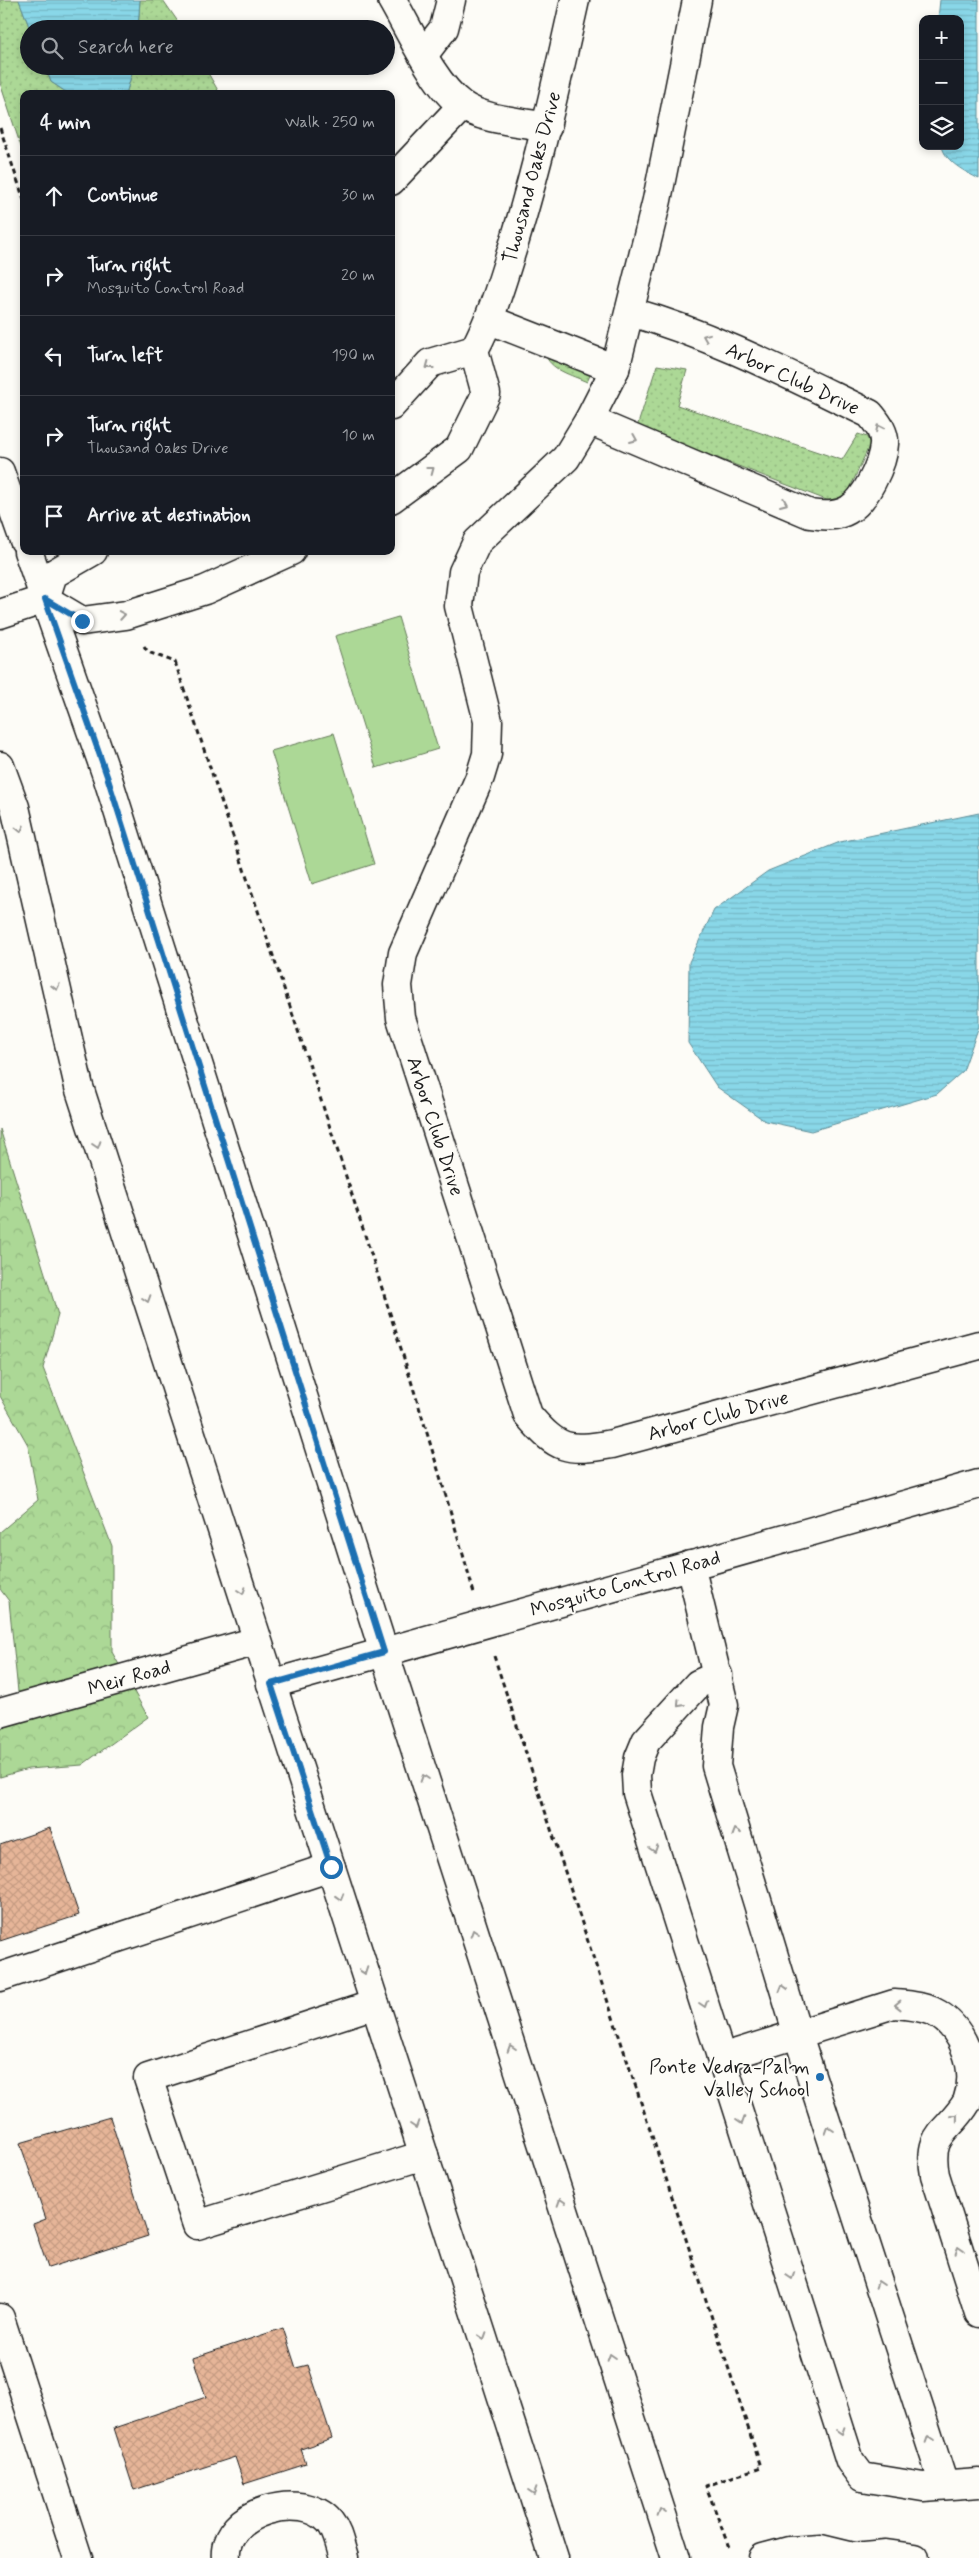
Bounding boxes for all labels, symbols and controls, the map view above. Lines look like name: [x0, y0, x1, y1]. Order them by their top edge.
map controls: [919, 15, 964, 150]
button: +: [919, 15, 964, 60]
search box: [20, 20, 395, 75]
icon: search: [38, 34, 66, 62]
text: Search here: [78, 35, 174, 60]
button: −: [919, 60, 964, 105]
street label: Thousand Oaks Drive: [497, 89, 568, 266]
button: layers: [919, 105, 964, 150]
text: 4 min: [40, 109, 91, 137]
text: Walk · 250 m: [285, 112, 375, 133]
icon: ahead: [40, 182, 68, 210]
text: Continue: [87, 183, 158, 208]
text: 30 m: [342, 185, 375, 206]
text: Turn right: [87, 253, 171, 278]
icon: right: [40, 262, 68, 290]
text: 20 m: [341, 265, 375, 286]
text: Mosquito Control Road: [87, 278, 244, 299]
one-way arrow: [702, 333, 711, 343]
street label: Arbor Club Drive: [721, 337, 864, 422]
icon: left: [40, 342, 68, 370]
text: Turn left: [87, 343, 163, 368]
text: 190 m: [332, 345, 375, 366]
one-way arrow: [426, 361, 435, 370]
text: Turn right: [87, 413, 171, 438]
icon: right: [40, 422, 68, 450]
one-way arrow: [874, 424, 885, 433]
text: 10 m: [342, 425, 375, 446]
one-way arrow: [629, 433, 638, 444]
text: Thousand Oaks Drive: [87, 438, 228, 459]
one-way arrow: [425, 468, 434, 476]
one-way arrow: [779, 497, 787, 507]
icon: arrive: [40, 502, 68, 530]
text: Arrive at destination: [87, 503, 251, 528]
route end: [71, 610, 94, 633]
one-way arrow: [118, 611, 126, 621]
one-way arrow: [14, 825, 25, 833]
one-way arrow: [50, 983, 61, 992]
street label: Arbor Club Drive: [399, 1053, 470, 1200]
one-way arrow: [92, 1140, 102, 1148]
one-way arrow: [142, 1294, 152, 1303]
street label: Arbor Club Drive: [645, 1385, 792, 1448]
street label: Mosquito Control Road: [527, 1544, 724, 1625]
one-way arrow: [236, 1587, 246, 1595]
street label: Meir Road: [85, 1654, 174, 1703]
one-way arrow: [677, 1698, 686, 1707]
one-way arrow: [420, 1775, 430, 1783]
one-way arrow: [732, 1829, 742, 1837]
one-way arrow: [649, 1844, 659, 1853]
route start: [320, 1856, 343, 1879]
one-way arrow: [335, 1892, 345, 1900]
one-way arrow: [470, 1929, 480, 1938]
one-way arrow: [358, 1966, 368, 1974]
one-way arrow: [779, 1984, 789, 1992]
one-way arrow: [698, 1999, 708, 2008]
one-way arrow: [894, 2000, 902, 2010]
one-way arrow: [507, 2044, 517, 2052]
place label: Ponte Vedra-Palm Valley School: [649, 2054, 810, 2104]
marker: Ponte Vedra-Palm Valley School: [814, 2071, 826, 2083]
one-way arrow: [949, 2113, 958, 2122]
one-way arrow: [736, 2117, 746, 2125]
one-way arrow: [409, 2120, 419, 2129]
one-way arrow: [824, 2126, 834, 2135]
one-way arrow: [557, 2199, 567, 2207]
one-way arrow: [955, 2247, 965, 2255]
one-way arrow: [785, 2271, 795, 2280]
one-way arrow: [875, 2281, 885, 2289]
one-way arrow: [477, 2332, 487, 2340]
one-way arrow: [607, 2353, 617, 2362]
one-way arrow: [835, 2426, 845, 2434]
one-way arrow: [925, 2435, 935, 2444]
one-way arrow: [527, 2486, 537, 2495]
one-way arrow: [657, 2508, 667, 2516]

